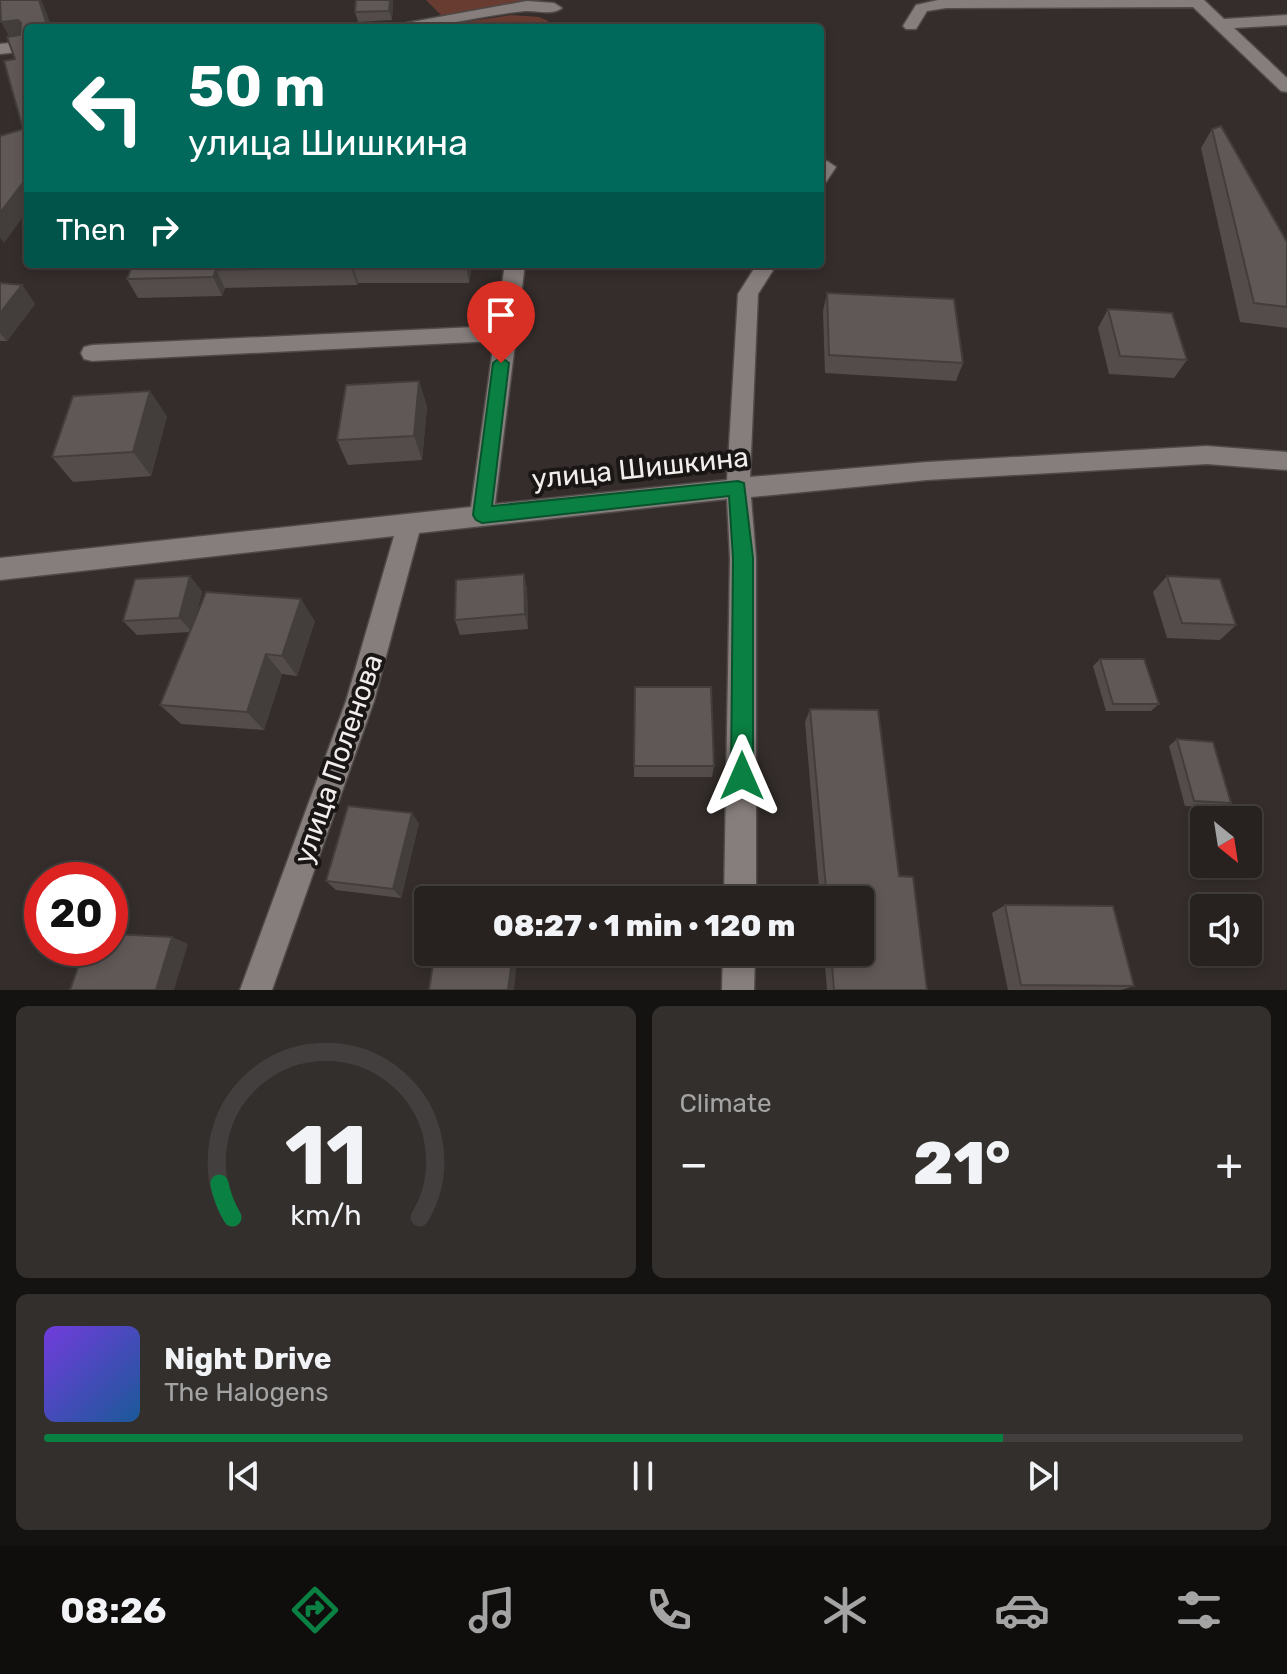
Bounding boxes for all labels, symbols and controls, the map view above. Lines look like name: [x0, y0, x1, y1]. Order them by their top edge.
text: 50 m: [188, 54, 325, 120]
icon: left: [56, 56, 160, 160]
text: улица Шишкина: [188, 121, 468, 164]
icon: right: [142, 208, 186, 252]
text: Then: [56, 212, 126, 248]
pin: [467, 281, 535, 363]
icon: arrive: [479, 293, 523, 337]
street label: улица Шишкина: [530, 440, 750, 496]
street label: улица Поленова: [287, 650, 389, 868]
position arrow: [700, 734, 784, 818]
north arrow: [1190, 806, 1262, 878]
map controls: [1190, 806, 1262, 966]
speed limit sign: 20: [24, 862, 128, 966]
button: sound: [1190, 894, 1262, 966]
text: 08:27 · 1 min · 120 m: [493, 908, 795, 944]
text: Climate: [680, 1088, 772, 1119]
text: 11: [284, 1106, 367, 1205]
text: 21°: [913, 1128, 1011, 1199]
text: −: [680, 1138, 708, 1190]
text: +: [1216, 1138, 1243, 1190]
text: km/h: [290, 1198, 361, 1232]
text: Night Drive: [164, 1341, 332, 1377]
text: The Halogens: [164, 1377, 329, 1408]
icon: previous: [222, 1454, 266, 1498]
icon: pause: [621, 1454, 665, 1498]
icon: next: [1021, 1454, 1065, 1498]
icon: directions: [287, 1582, 343, 1638]
icon: music: [464, 1582, 520, 1638]
icon: phone: [641, 1582, 697, 1638]
icon: climate: [817, 1582, 873, 1638]
icon: car: [994, 1582, 1050, 1638]
icon: filters: [1171, 1582, 1227, 1638]
text: 08:26: [60, 1589, 167, 1632]

